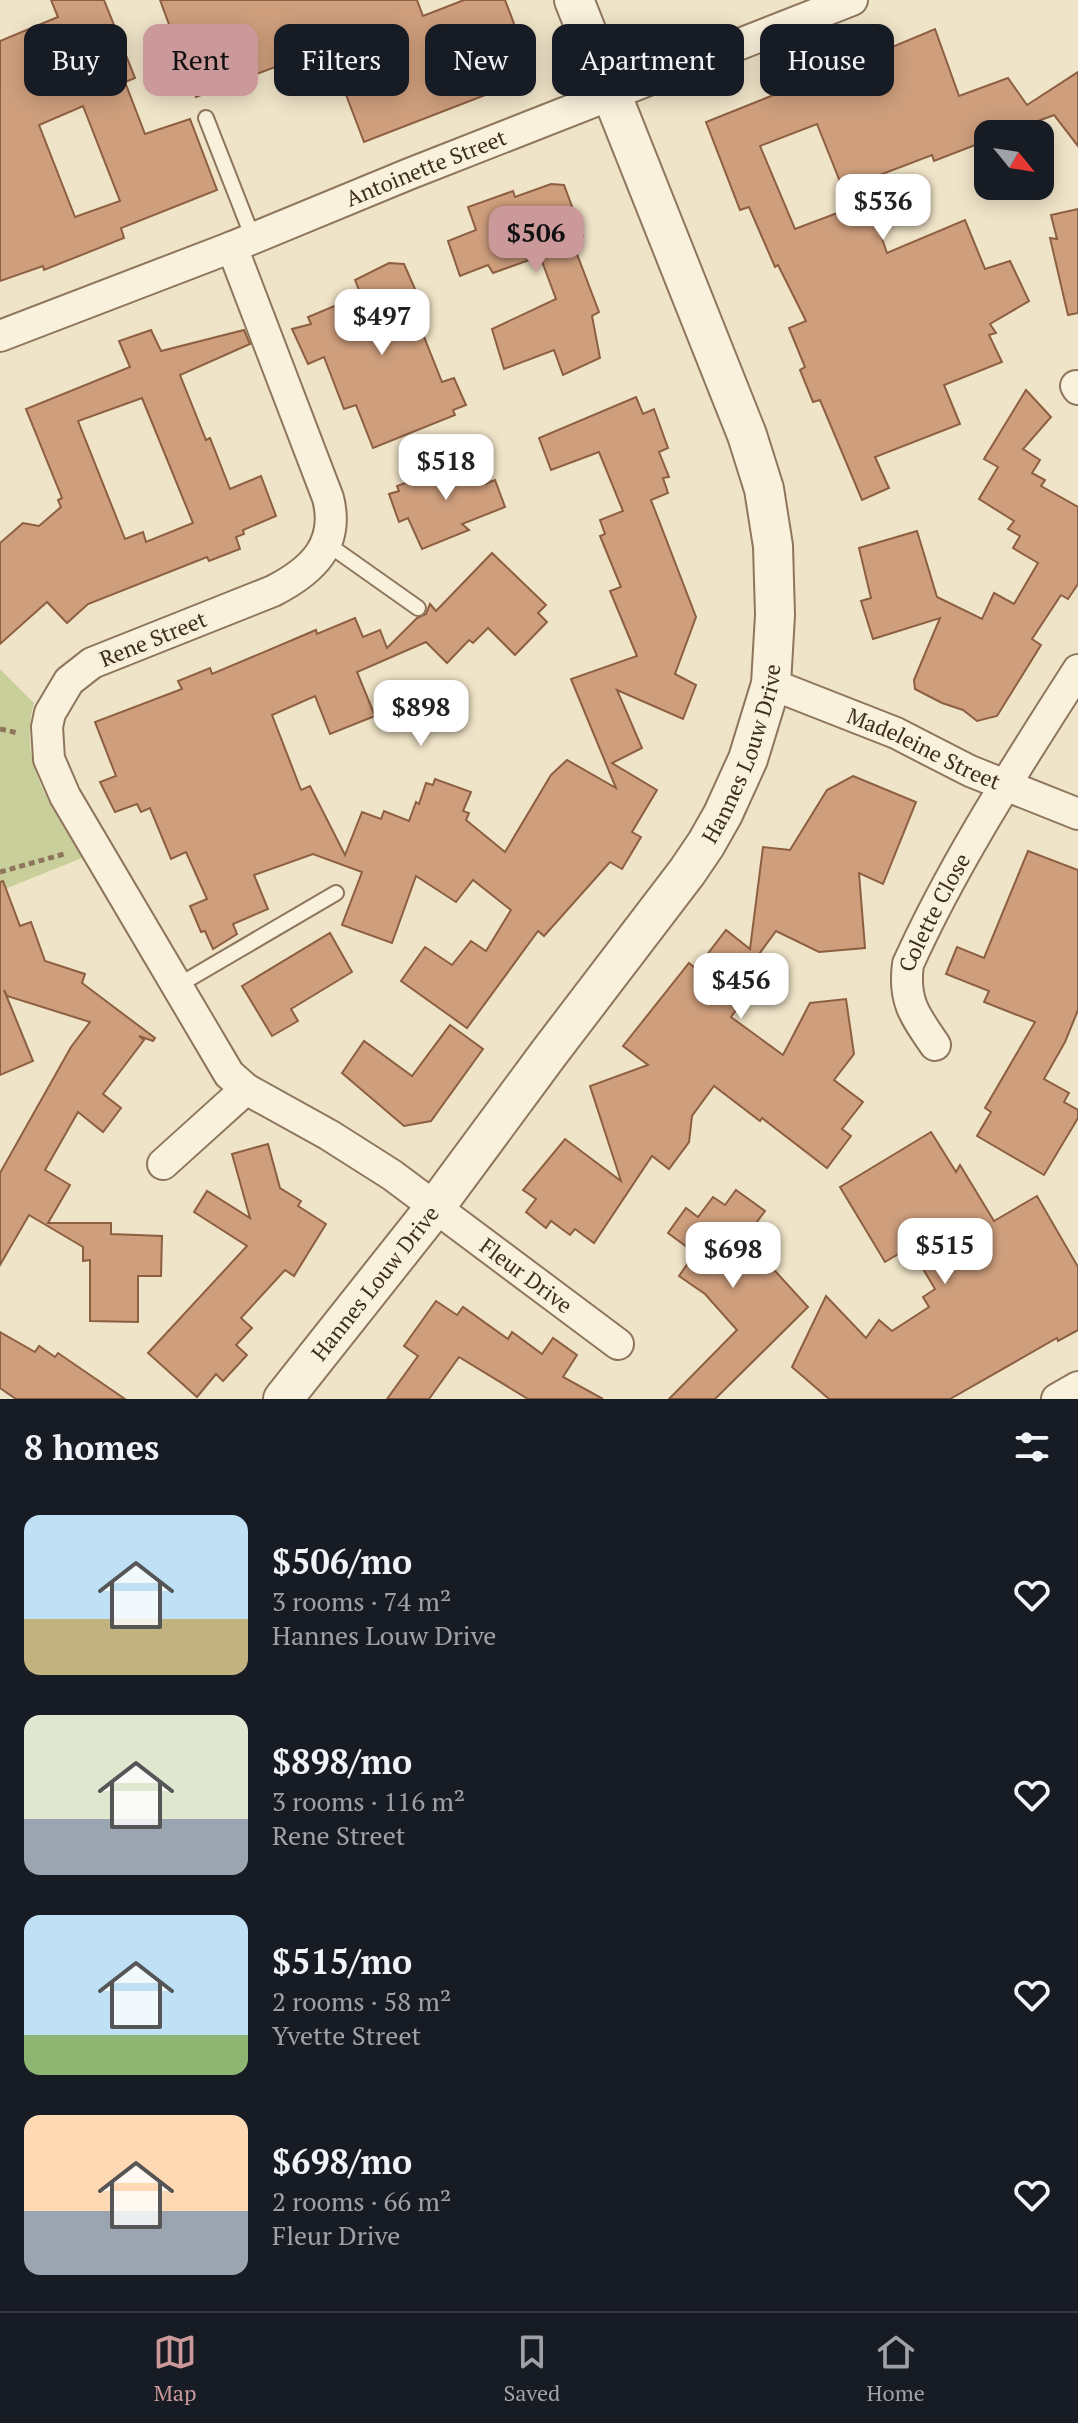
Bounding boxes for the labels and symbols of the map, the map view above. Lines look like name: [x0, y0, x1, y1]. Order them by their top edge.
north arrow: [974, 120, 1054, 200]
street label: Antoinette Street: [341, 122, 510, 213]
pin: $536: [836, 174, 930, 242]
pin: $506: [489, 206, 583, 274]
pin: $497: [335, 289, 429, 357]
pin: $518: [399, 434, 493, 502]
street label: Rene Street: [95, 604, 211, 673]
street label: Hannes Louw Drive: [694, 663, 786, 848]
pin: $898: [374, 680, 468, 748]
street label: Madeleine Street: [843, 700, 1005, 796]
street label: Colette Close: [892, 847, 976, 973]
pin: $456: [694, 953, 788, 1021]
street label: Hannes Louw Drive: [304, 1199, 445, 1366]
pin: $515: [898, 1218, 992, 1286]
pin: $698: [686, 1222, 780, 1290]
street label: Fleur Drive: [474, 1231, 579, 1319]

